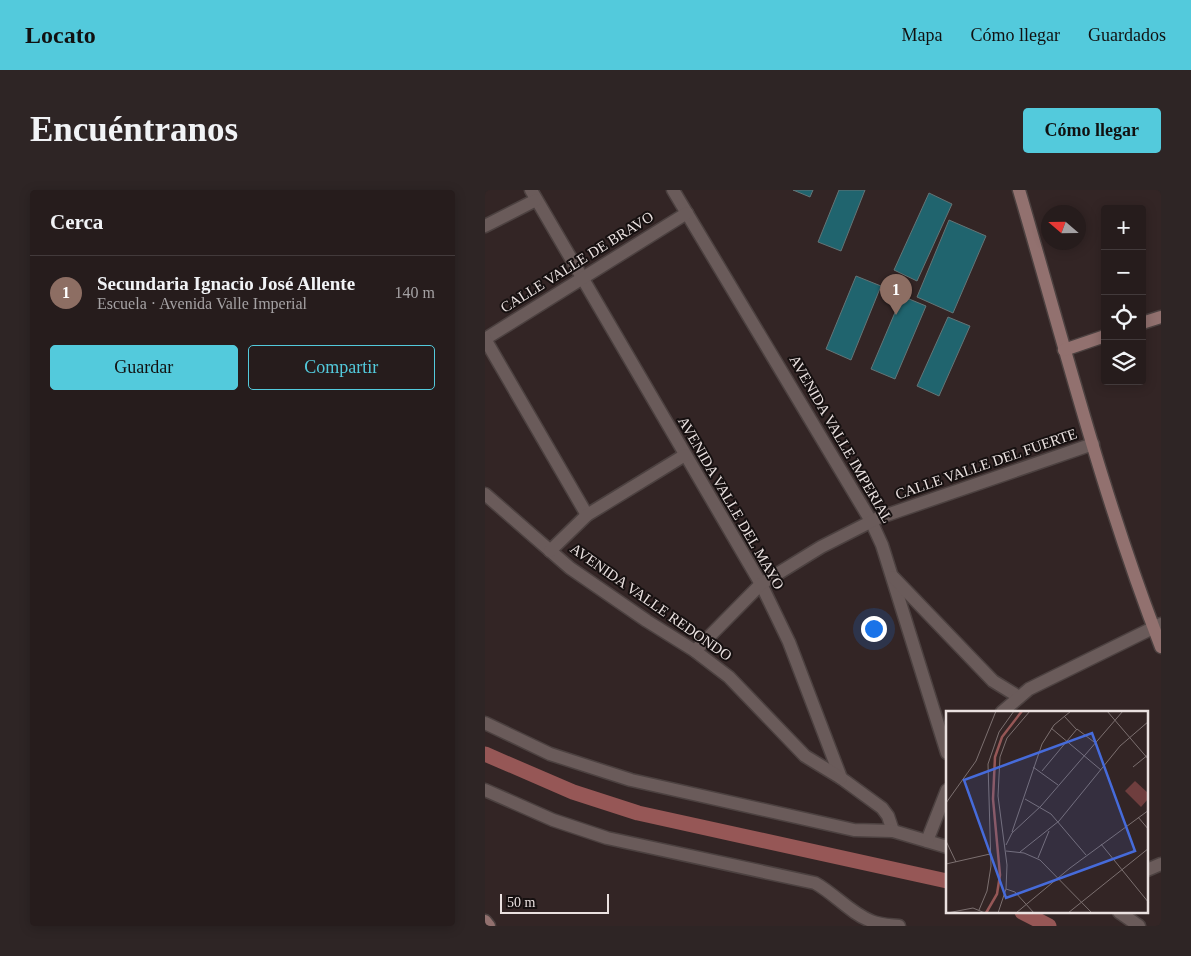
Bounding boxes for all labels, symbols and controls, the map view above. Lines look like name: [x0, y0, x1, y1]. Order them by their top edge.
text: Locato: [25, 22, 96, 48]
text: Mapa: [902, 25, 943, 45]
text: Cómo llegar: [971, 25, 1060, 45]
text: Guardados: [1088, 25, 1166, 45]
button: Cómo llegar: [1023, 108, 1161, 153]
text: Encuéntranos: [30, 110, 238, 149]
north arrow: [1041, 205, 1086, 250]
map controls: [1101, 205, 1146, 385]
button: +: [1101, 205, 1146, 250]
street label: CALLE VALLE DE BRAVO: [498, 208, 656, 316]
text: Cerca: [50, 210, 103, 234]
button: −: [1101, 250, 1146, 295]
text: Secundaria Ignacio José Allente: [97, 273, 355, 294]
pin: 1: [880, 274, 912, 315]
text: 1: [62, 284, 70, 301]
text: 140 m: [395, 284, 435, 301]
text: Escuela · Avenida Valle Imperial: [97, 295, 307, 312]
button: locate: [1101, 295, 1146, 340]
button: layers: [1101, 340, 1146, 385]
button: Guardar: [50, 345, 238, 390]
button: Compartir: [248, 345, 435, 390]
street label: AVENIDA VALLE IMPERIAL: [786, 352, 896, 526]
street label: AVENIDA VALLE DEL MAYO: [675, 414, 787, 592]
street label: CALLE VALLE DEL FUERTE: [893, 425, 1079, 503]
street label: AVENIDA VALLE REDONDO: [567, 540, 735, 664]
your location: [861, 616, 887, 642]
inset map: [946, 711, 1149, 914]
scale bar: [500, 891, 609, 914]
text: 50 m: [507, 895, 535, 910]

